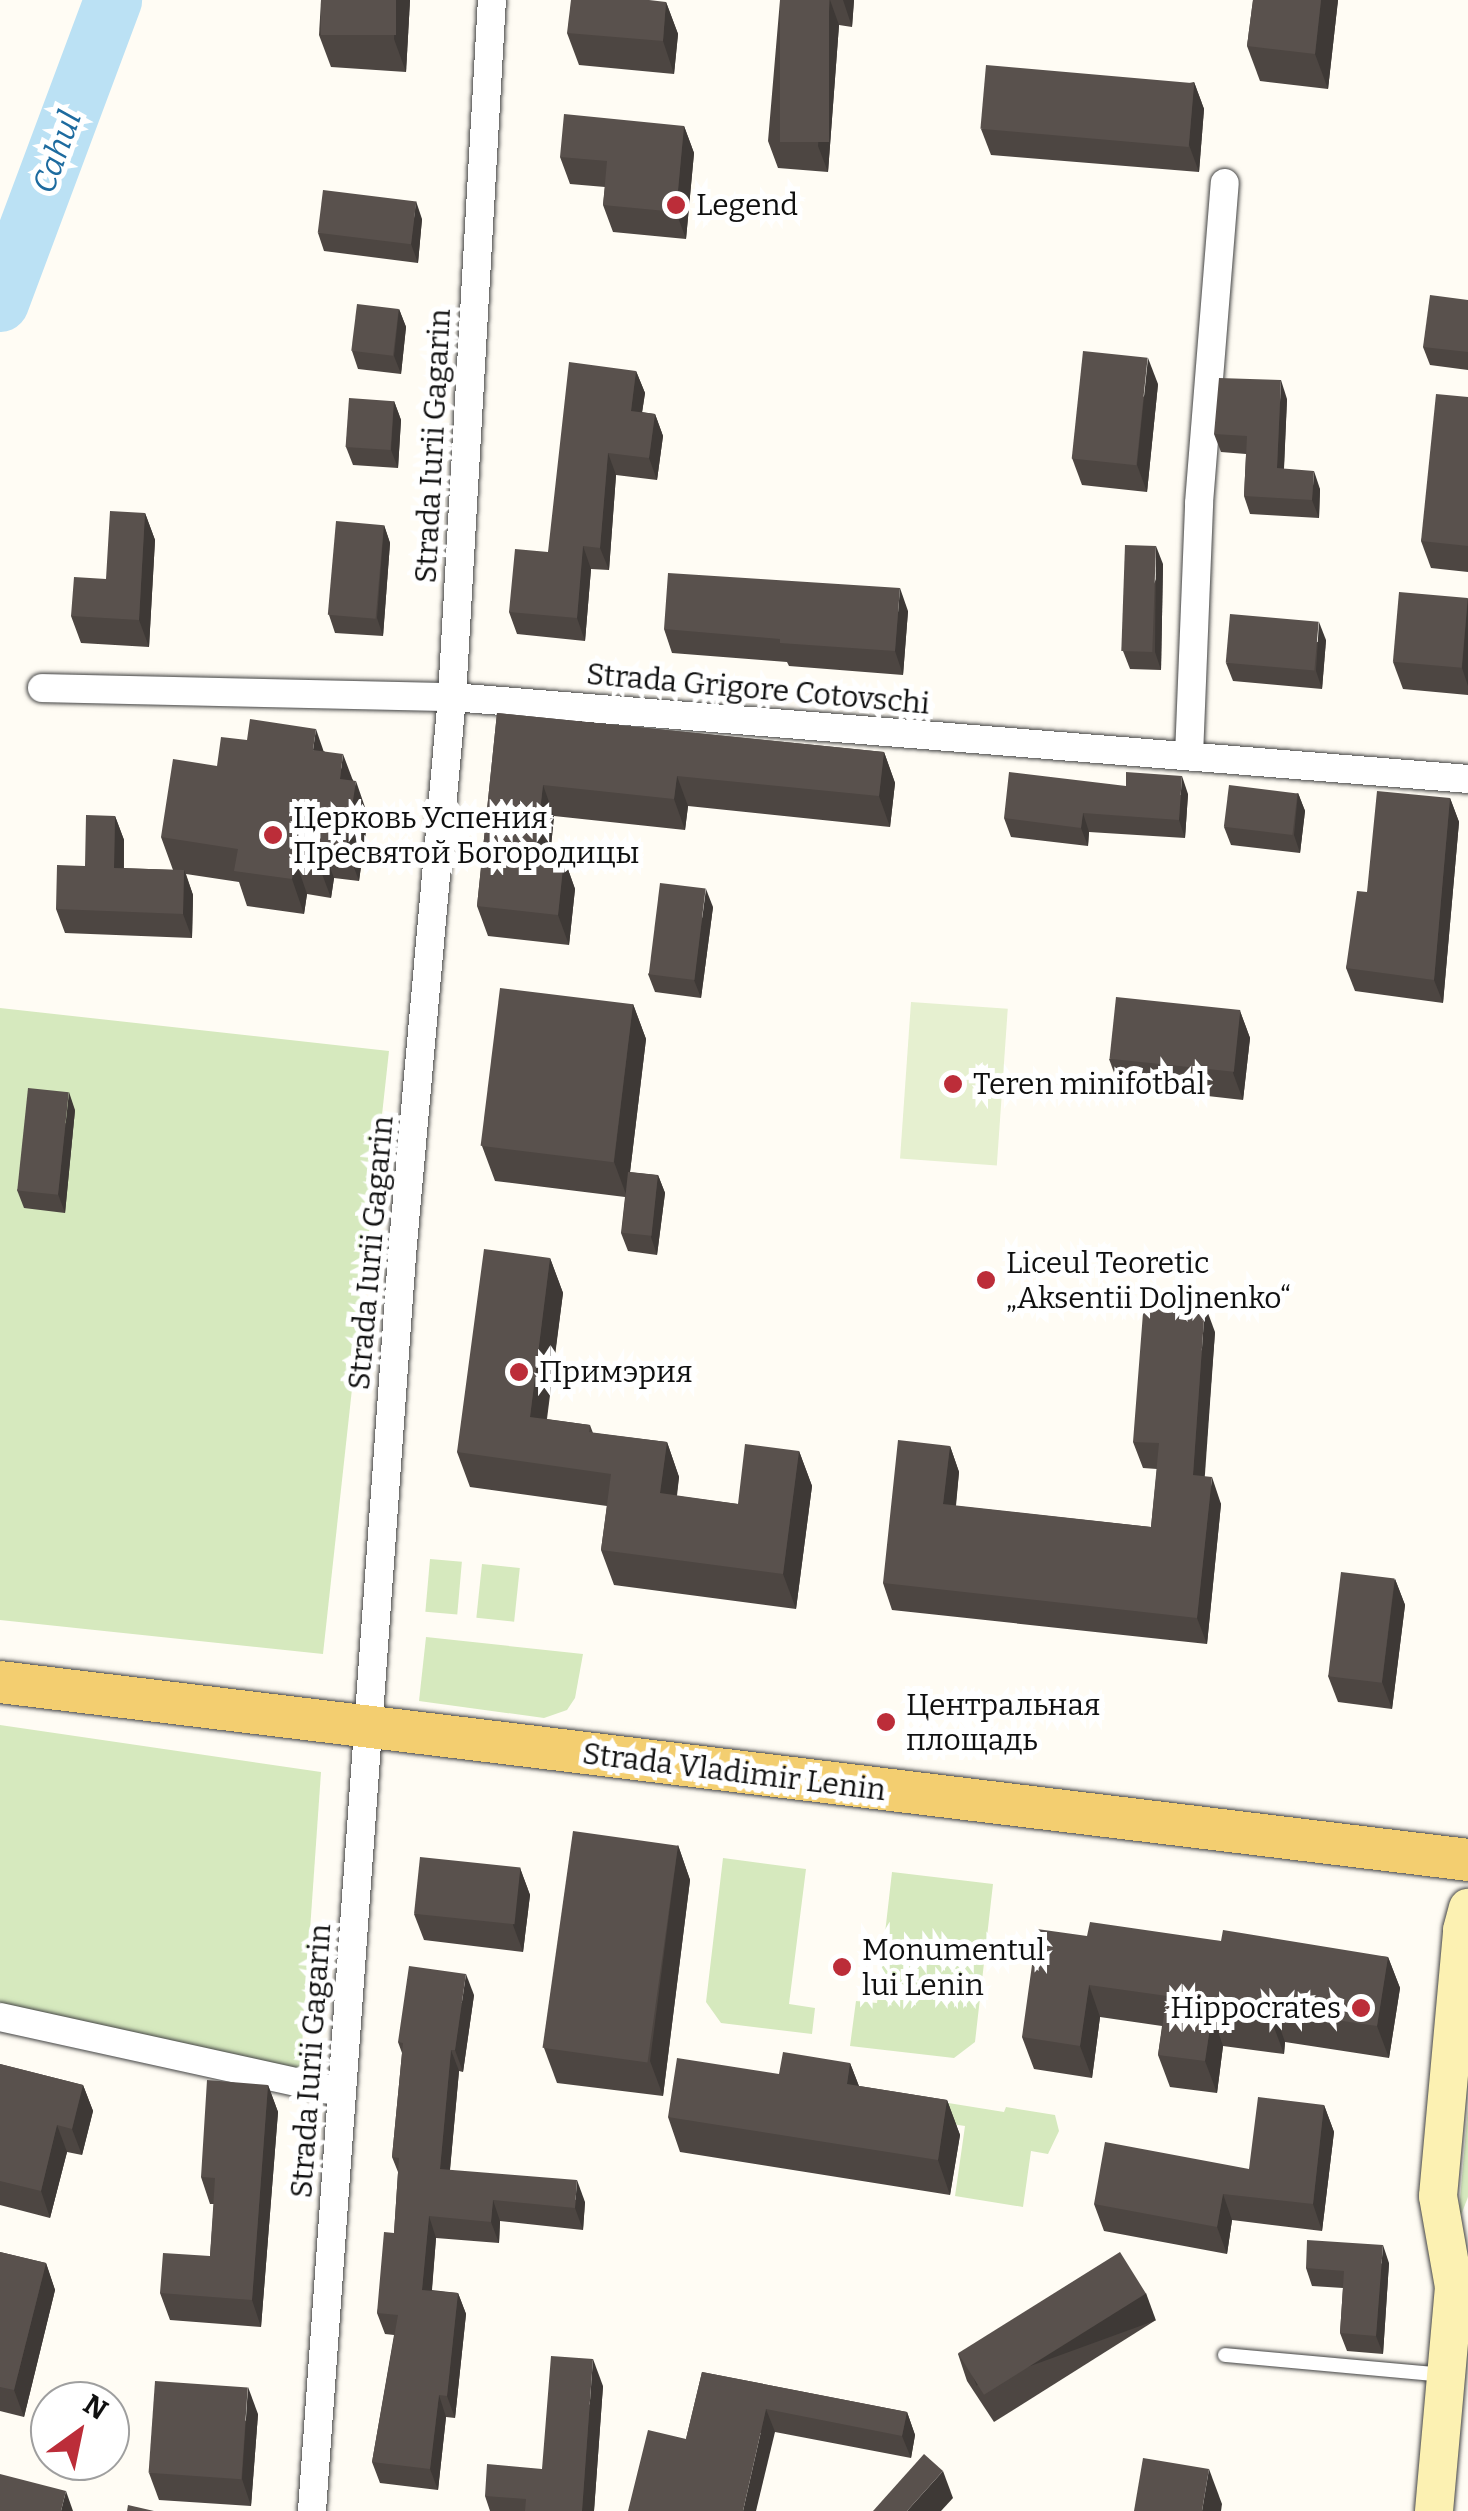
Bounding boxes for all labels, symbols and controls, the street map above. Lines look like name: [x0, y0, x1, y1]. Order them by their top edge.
water label: Cahul: [25, 106, 89, 198]
place label: Legend: [696, 187, 798, 223]
marker: Legend: [665, 194, 687, 216]
street label: Strada Iurii Gagarin: [408, 308, 458, 584]
street label: Strada Grigore Cotovschi: [585, 656, 931, 722]
place label: Церковь Успения Пресвятой Богородицы: [293, 800, 639, 870]
marker: Церковь Успения Пресвятой Богородицы: [262, 824, 284, 846]
place label: Teren minifotbal: [973, 1066, 1205, 1102]
marker: Teren minifotbal: [942, 1073, 964, 1095]
street label: Strada Iurii Gagarin: [341, 1115, 401, 1391]
place label: Liceul Teoretic „Aksentii Doljnenko“: [1006, 1245, 1291, 1316]
marker: Liceul Teoretic „Aksentii Doljnenko“: [975, 1269, 997, 1291]
place label: Примэрия: [539, 1354, 693, 1390]
marker: Примэрия: [508, 1361, 530, 1383]
place label: Центральная площадь: [906, 1687, 1100, 1758]
marker: Центральная площадь: [875, 1711, 897, 1733]
street label: Strada Vladimir Lenin: [580, 1736, 888, 1808]
street label: Strada Iurii Gagarin: [283, 1923, 339, 2199]
place label: Monumentul lui Lenin: [862, 1932, 1045, 2002]
marker: Monumentul lui Lenin: [831, 1956, 853, 1978]
place label: Hippocrates: [1170, 1990, 1341, 2026]
marker: Hippocrates: [1350, 1997, 1372, 2019]
north arrow: [30, 2381, 130, 2481]
text: N: [77, 2387, 114, 2427]

